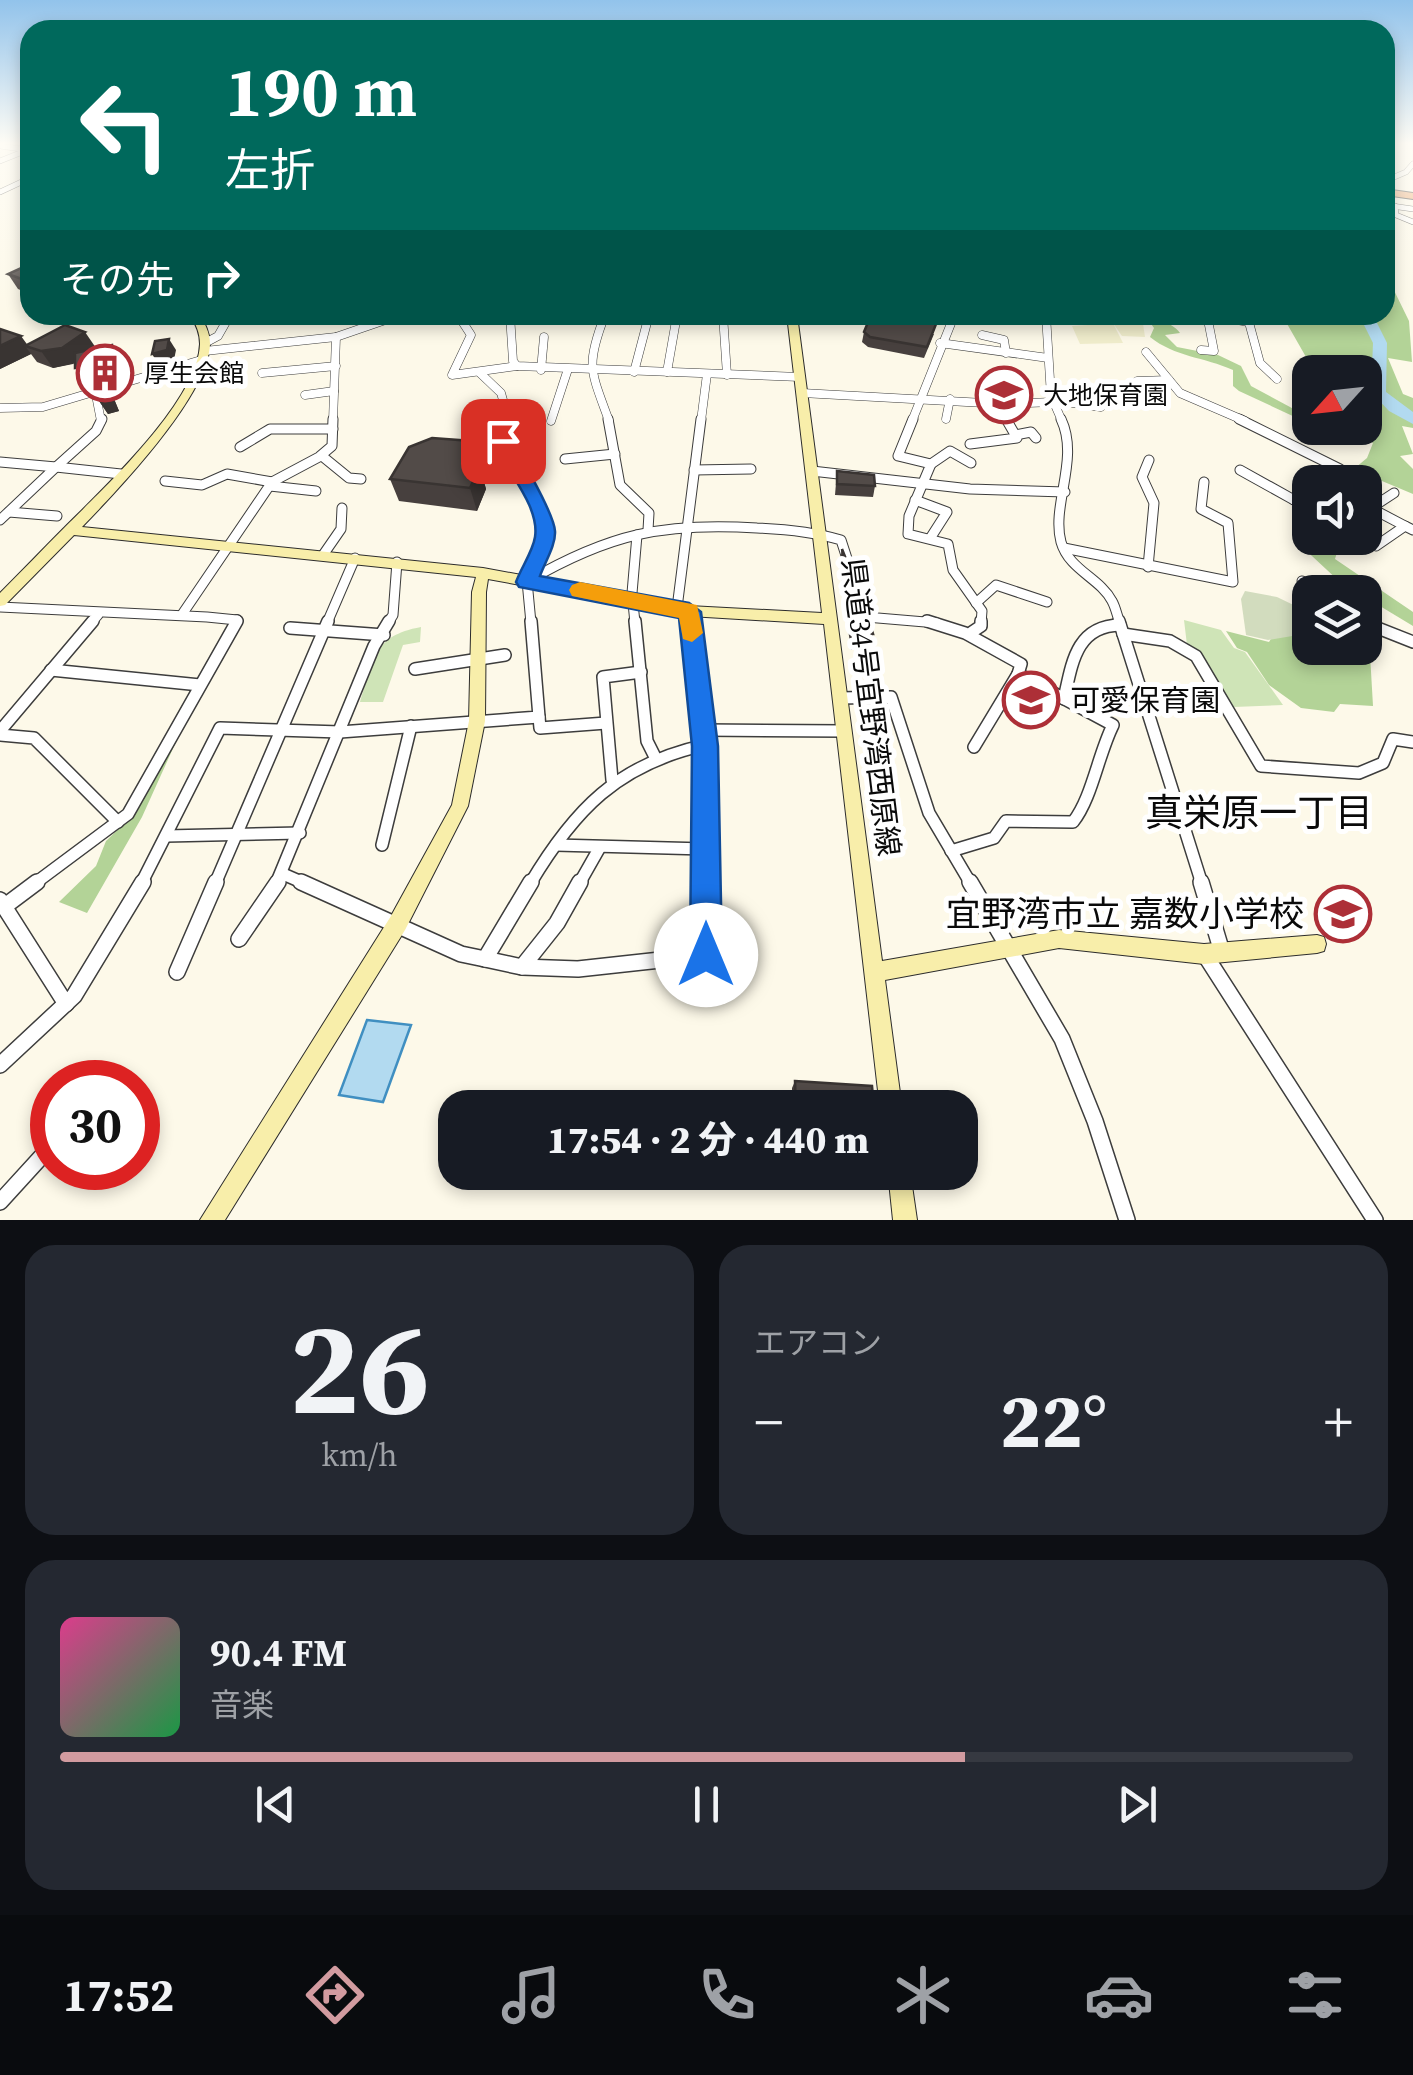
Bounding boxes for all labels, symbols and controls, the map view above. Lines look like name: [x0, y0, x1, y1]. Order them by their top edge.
text: 190 m: [225, 43, 417, 139]
icon: left: [60, 60, 190, 190]
text: 左折: [225, 139, 315, 201]
icon: right: [194, 250, 249, 305]
text: その先: [60, 254, 174, 306]
building icon: 厚生会館: [75, 343, 135, 403]
north arrow: [1292, 355, 1382, 445]
map controls: [1292, 355, 1382, 665]
place label: 厚生会館: [144, 356, 244, 390]
school or university icon: 大地保育園: [974, 365, 1034, 425]
place label: 大地保育園: [1043, 378, 1168, 412]
pin: [461, 399, 546, 484]
icon: arrive: [476, 414, 531, 469]
button: sound: [1292, 465, 1382, 555]
street label: 県道34号宜野湾西原線: [832, 556, 910, 858]
button: layers: [1292, 575, 1382, 665]
school or university icon: 可愛保育園: [1001, 670, 1061, 730]
place label: 可愛保育園: [1070, 680, 1220, 721]
district label: 真栄原一丁目: [1145, 787, 1373, 839]
school or university icon: 宜野湾市立 嘉数小学校: [1313, 884, 1373, 944]
place label: 宜野湾市立 嘉数小学校: [946, 890, 1304, 938]
position arrow: [654, 903, 758, 1007]
speed limit sign: 30: [30, 1060, 160, 1190]
text: 17:54 · 2 分 · 440 m: [547, 1114, 869, 1166]
text: 26: [289, 1278, 430, 1457]
text: エアコン: [754, 1321, 882, 1365]
text: 22°: [1000, 1369, 1107, 1472]
text: −: [754, 1384, 783, 1459]
text: +: [1324, 1384, 1353, 1459]
text: km/h: [321, 1433, 398, 1477]
text: 90.4 FM: [210, 1627, 347, 1679]
text: 音楽: [210, 1683, 274, 1727]
icon: previous: [248, 1777, 303, 1832]
icon: pause: [679, 1777, 734, 1832]
icon: next: [1110, 1777, 1165, 1832]
icon: directions: [300, 1960, 370, 2030]
icon: music: [496, 1960, 566, 2030]
icon: phone: [692, 1960, 762, 2030]
icon: climate: [888, 1960, 958, 2030]
icon: car: [1084, 1960, 1154, 2030]
icon: filters: [1280, 1960, 1350, 2030]
text: 17:52: [63, 1964, 174, 2026]

